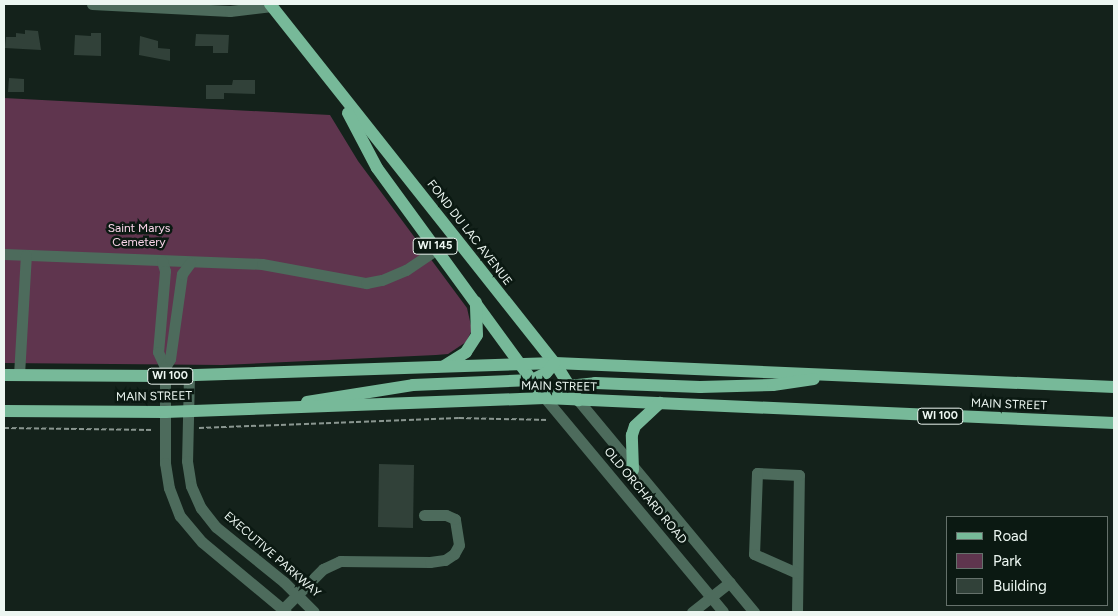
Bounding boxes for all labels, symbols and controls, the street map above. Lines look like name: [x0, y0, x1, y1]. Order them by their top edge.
street label: FOND DU LAC AVENUE: [423, 177, 515, 289]
park label: Saint Marys Cemetery: [108, 222, 170, 250]
road number: WI 145: [412, 238, 458, 255]
road number: WI 100: [146, 368, 194, 384]
street label: MAIN STREET: [521, 379, 597, 395]
street label: MAIN STREET: [116, 389, 192, 405]
street label: MAIN STREET: [971, 396, 1047, 414]
road number: WI 100: [916, 408, 964, 424]
street label: OLD ORCHARD ROAD: [600, 445, 690, 547]
street label: EXECUTIVE PARKWAY: [221, 509, 323, 601]
legend: [946, 516, 1108, 606]
text: Road: [993, 527, 1028, 545]
text: Park: [993, 552, 1022, 570]
text: Building: [993, 577, 1047, 595]

